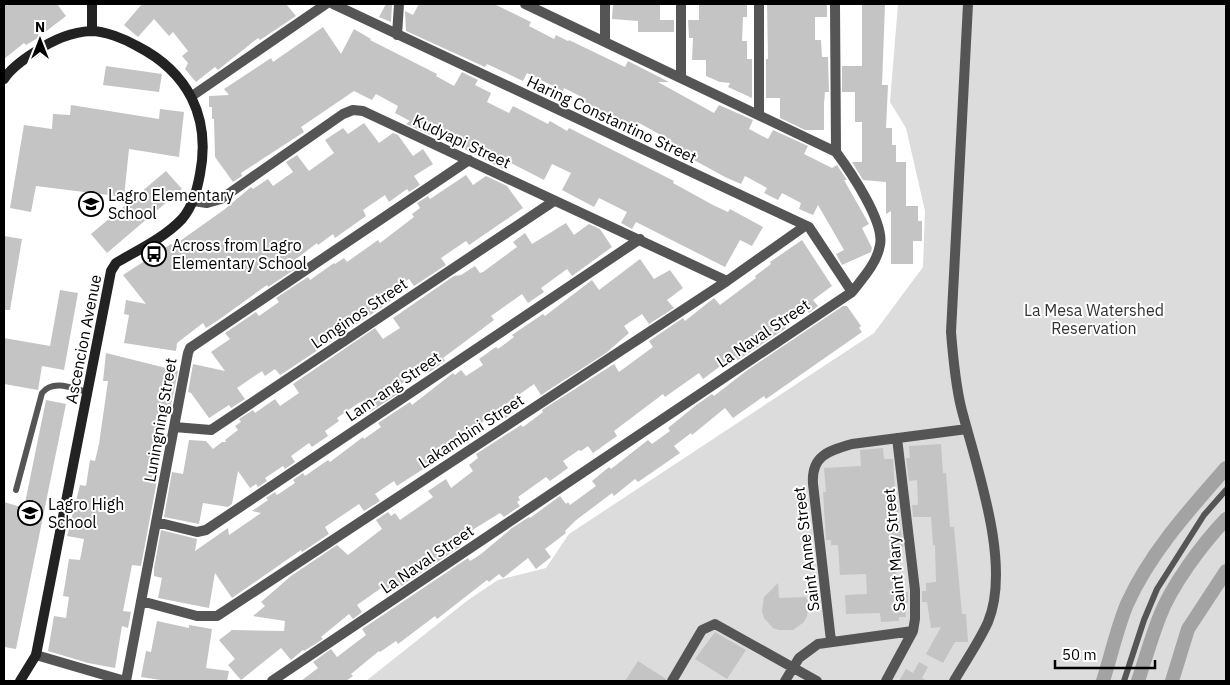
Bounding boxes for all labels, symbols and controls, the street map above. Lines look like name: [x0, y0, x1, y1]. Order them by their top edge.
north arrow: [15, 15, 65, 65]
text: N: [35, 18, 45, 36]
street label: Haring Constantino Street: [524, 71, 700, 167]
street label: Kudyapi Street: [410, 110, 514, 172]
place label: Lagro Elementary School: [108, 185, 234, 223]
school or university icon: Lagro Elementary School: [78, 191, 104, 217]
place label: Across from Lagro Elementary School: [172, 235, 307, 273]
bus stop icon: Across from Lagro Elementary School: [141, 241, 167, 267]
street label: Ascencion Avenue: [61, 273, 105, 405]
street label: Longinos Street: [307, 273, 411, 353]
street label: La Naval Street: [712, 294, 814, 372]
park label: La Mesa Watershed Reservation: [1024, 300, 1164, 338]
street label: Lam-ang Street: [342, 347, 444, 425]
street label: Luningning Street: [139, 356, 181, 484]
street label: Lakambini Street: [415, 390, 527, 472]
street label: Saint Anne Street: [788, 486, 824, 612]
street label: Saint Mary Street: [879, 488, 909, 612]
place label: Lagro High School: [48, 494, 124, 532]
school or university icon: Lagro High School: [17, 500, 43, 526]
street label: La Naval Street: [376, 520, 478, 598]
scale bar: [1055, 638, 1155, 670]
text: 50 m: [1062, 645, 1097, 664]

